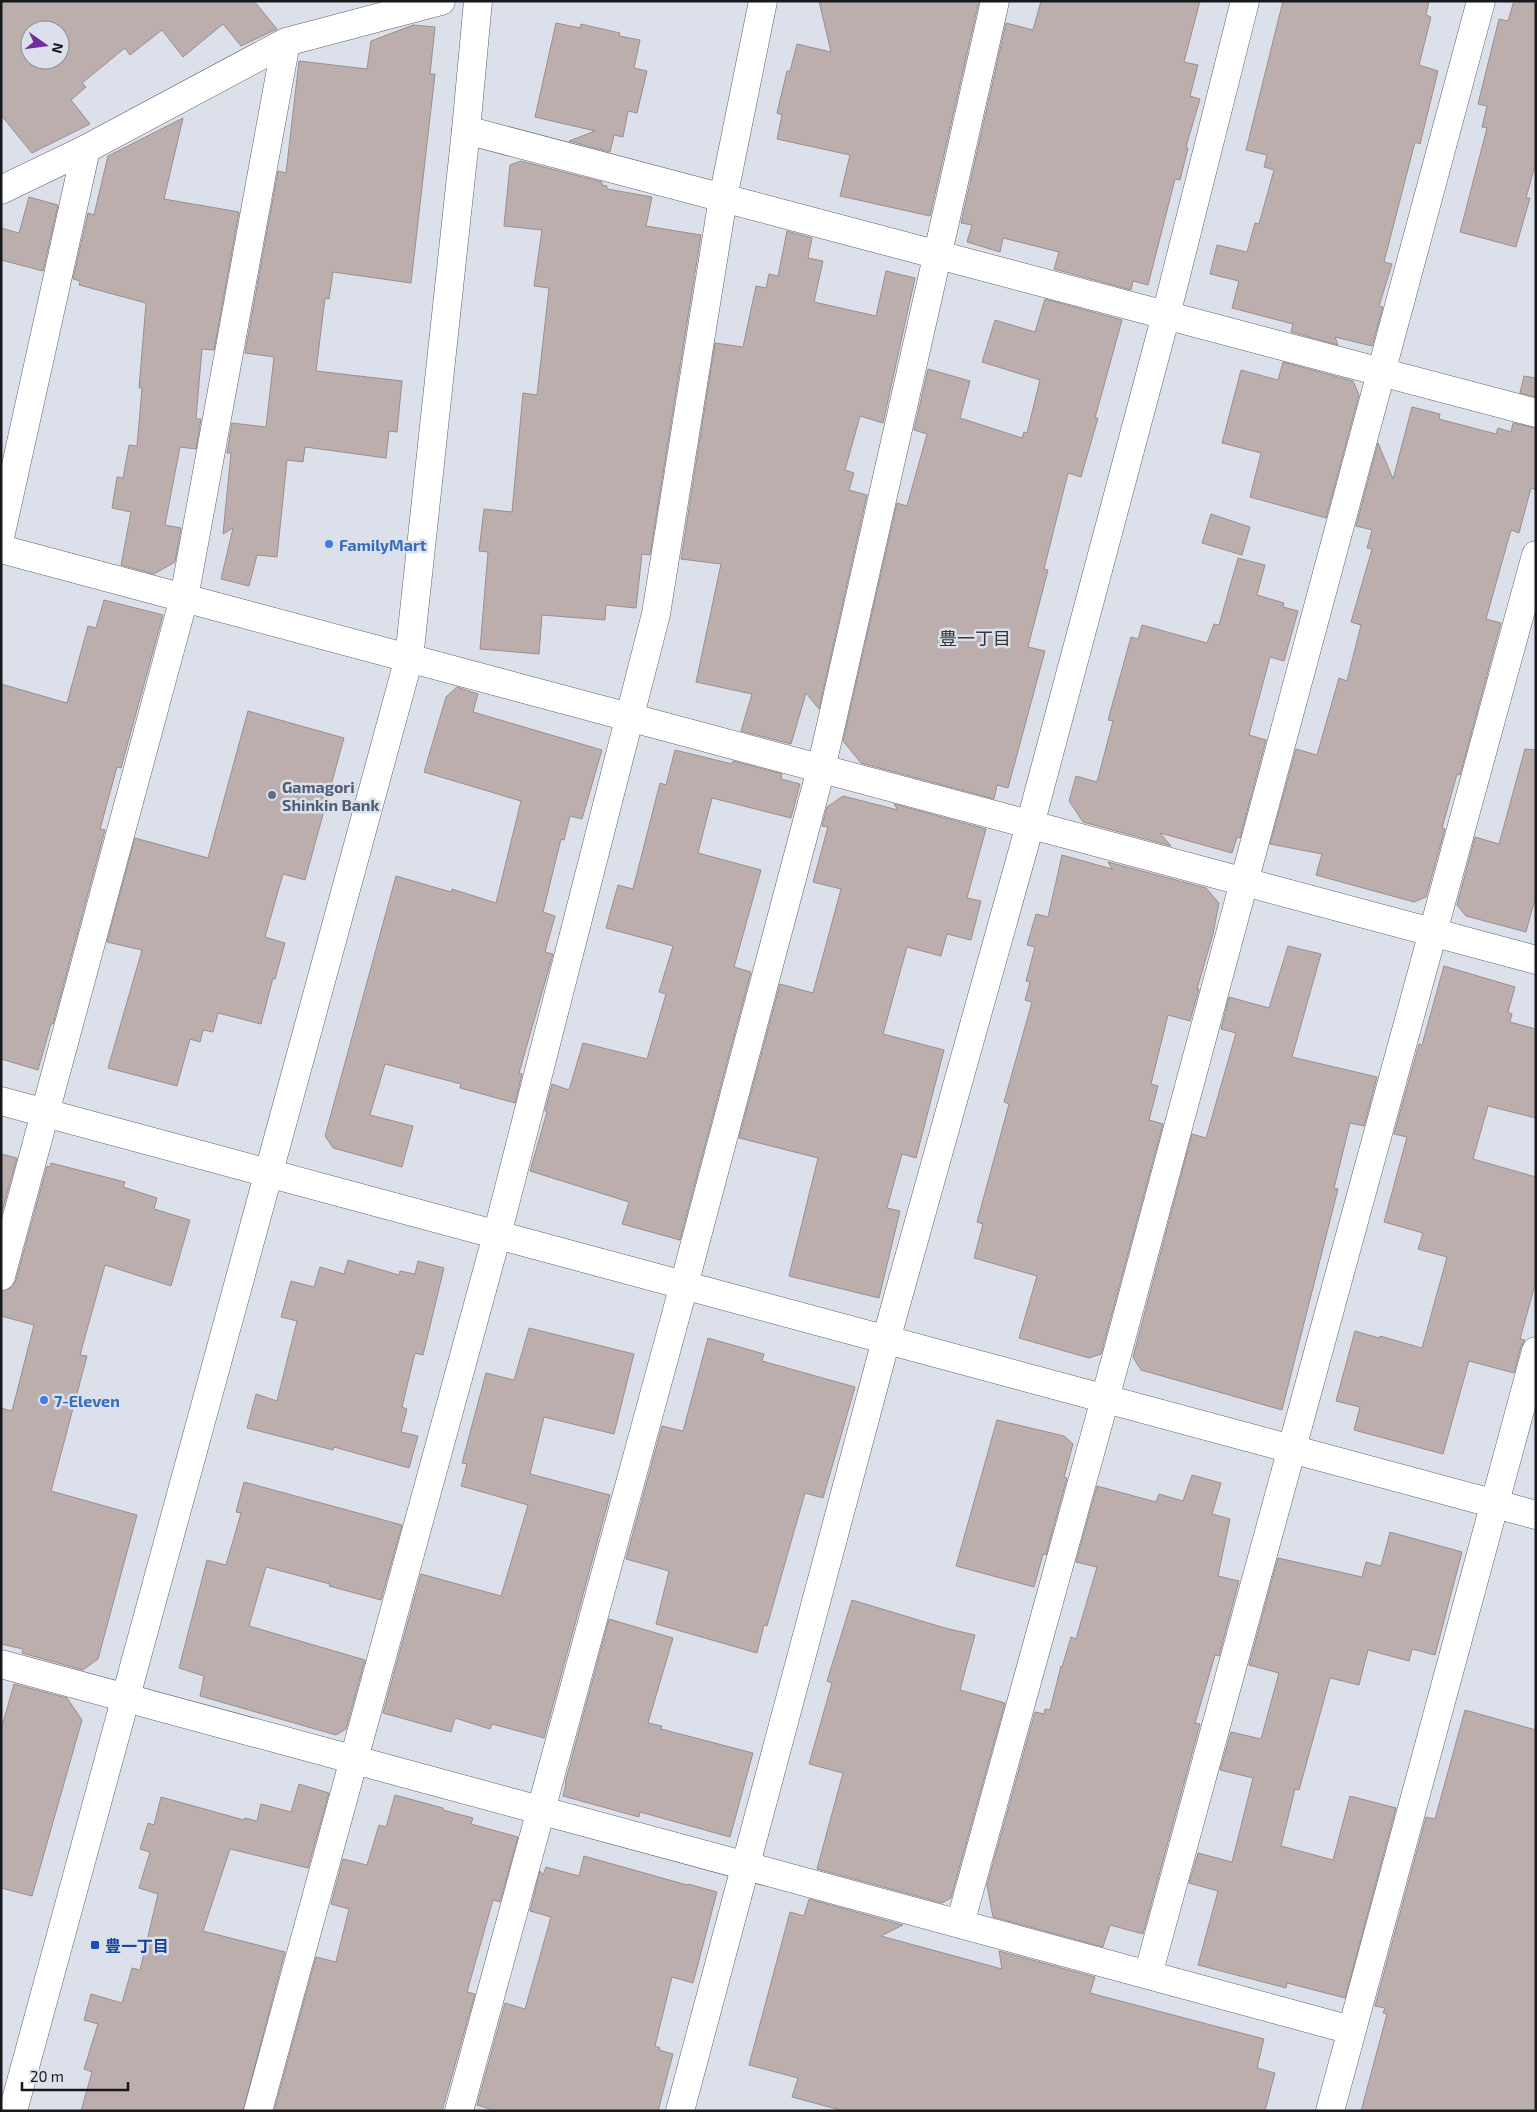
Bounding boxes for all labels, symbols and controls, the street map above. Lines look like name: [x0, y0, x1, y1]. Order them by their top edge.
north arrow: [20, 20, 70, 70]
text: N: [49, 41, 68, 55]
place label: FamilyMart: [339, 535, 427, 555]
marker: FamilyMart: [323, 538, 335, 550]
district label: 豊一丁目: [939, 627, 1011, 649]
place label: Gamagori Shinkin Bank: [282, 777, 379, 814]
marker: Gamagori Shinkin Bank: [266, 789, 278, 801]
place label: 7-Eleven: [54, 1391, 120, 1410]
marker: 7-Eleven: [38, 1394, 50, 1406]
place label: 豊一丁目: [105, 1936, 169, 1955]
marker: 豊一丁目: [89, 1939, 101, 1951]
scale bar: [22, 2060, 129, 2092]
text: 20 m: [30, 2067, 64, 2085]

